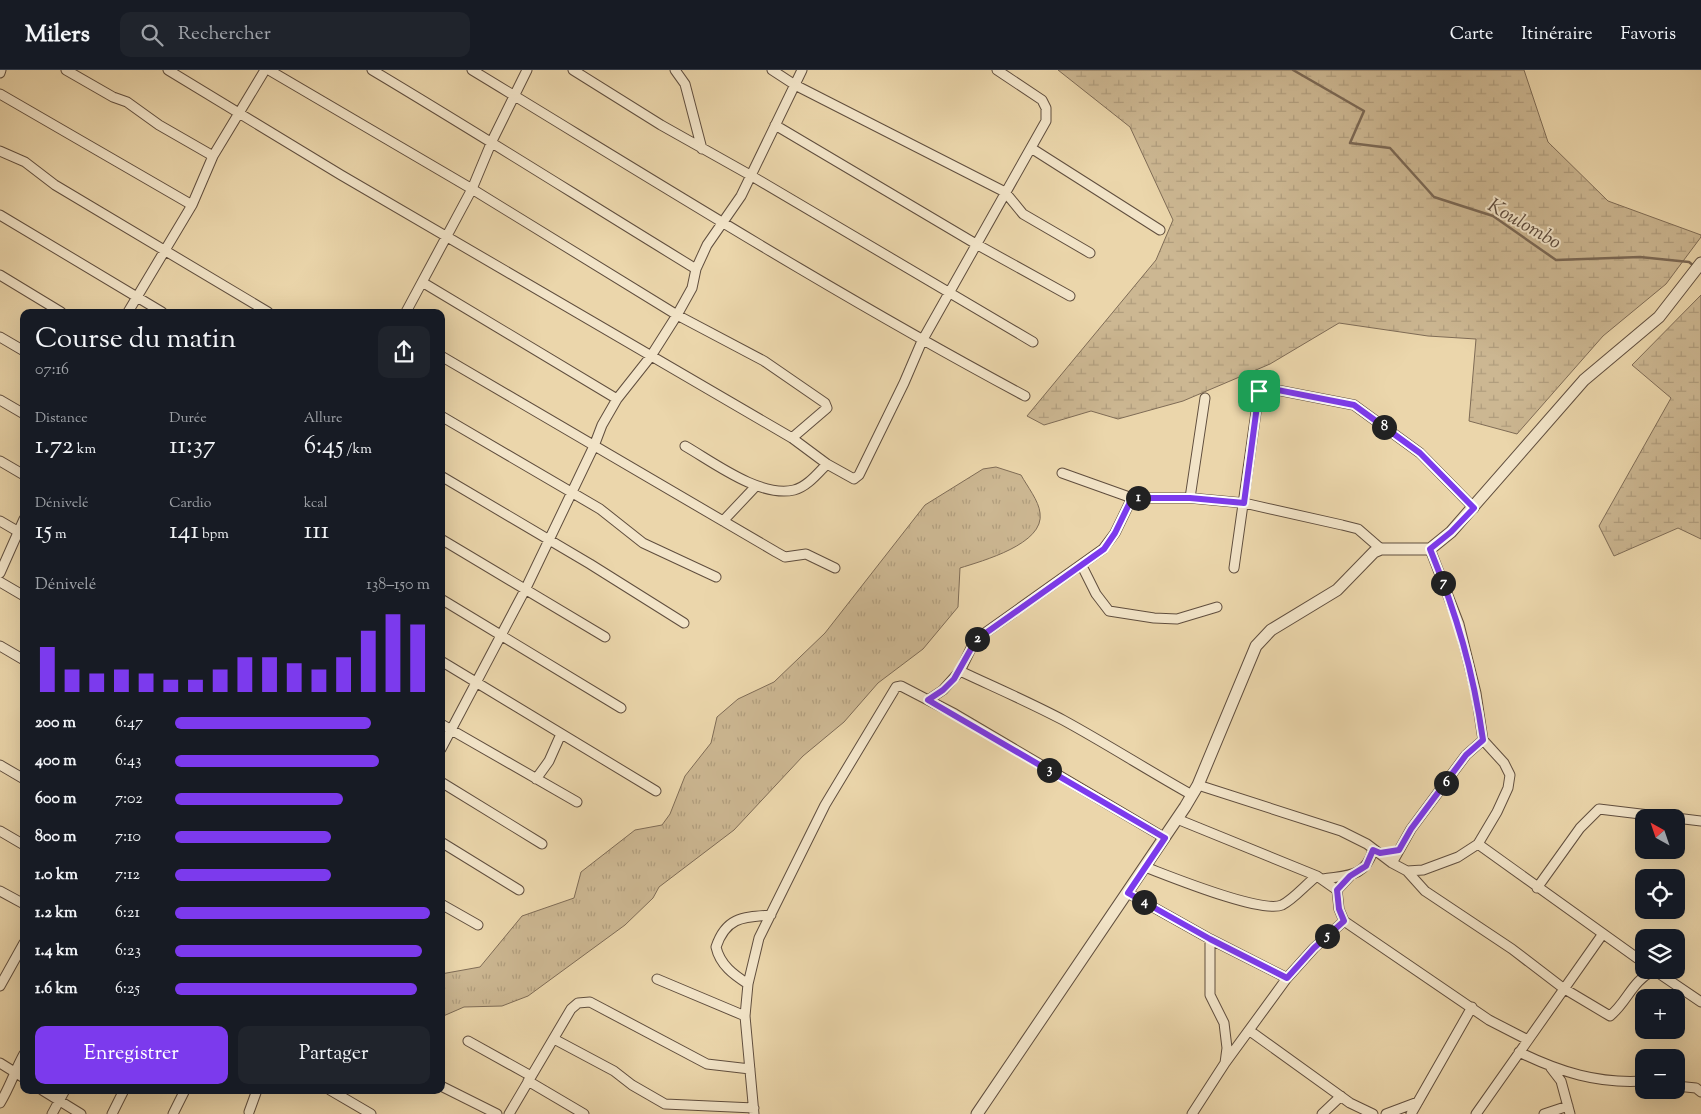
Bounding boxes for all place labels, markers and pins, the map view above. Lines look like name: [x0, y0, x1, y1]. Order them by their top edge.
pin: [1238, 370, 1280, 412]
pin: 8: [1372, 414, 1396, 440]
pin: 1: [1126, 486, 1150, 510]
pin: 7: [1430, 570, 1456, 596]
pin: 2: [964, 626, 990, 652]
pin: 3: [1036, 758, 1062, 782]
pin: 6: [1434, 770, 1458, 796]
pin: 4: [1132, 890, 1156, 914]
pin: 5: [1314, 924, 1340, 948]

